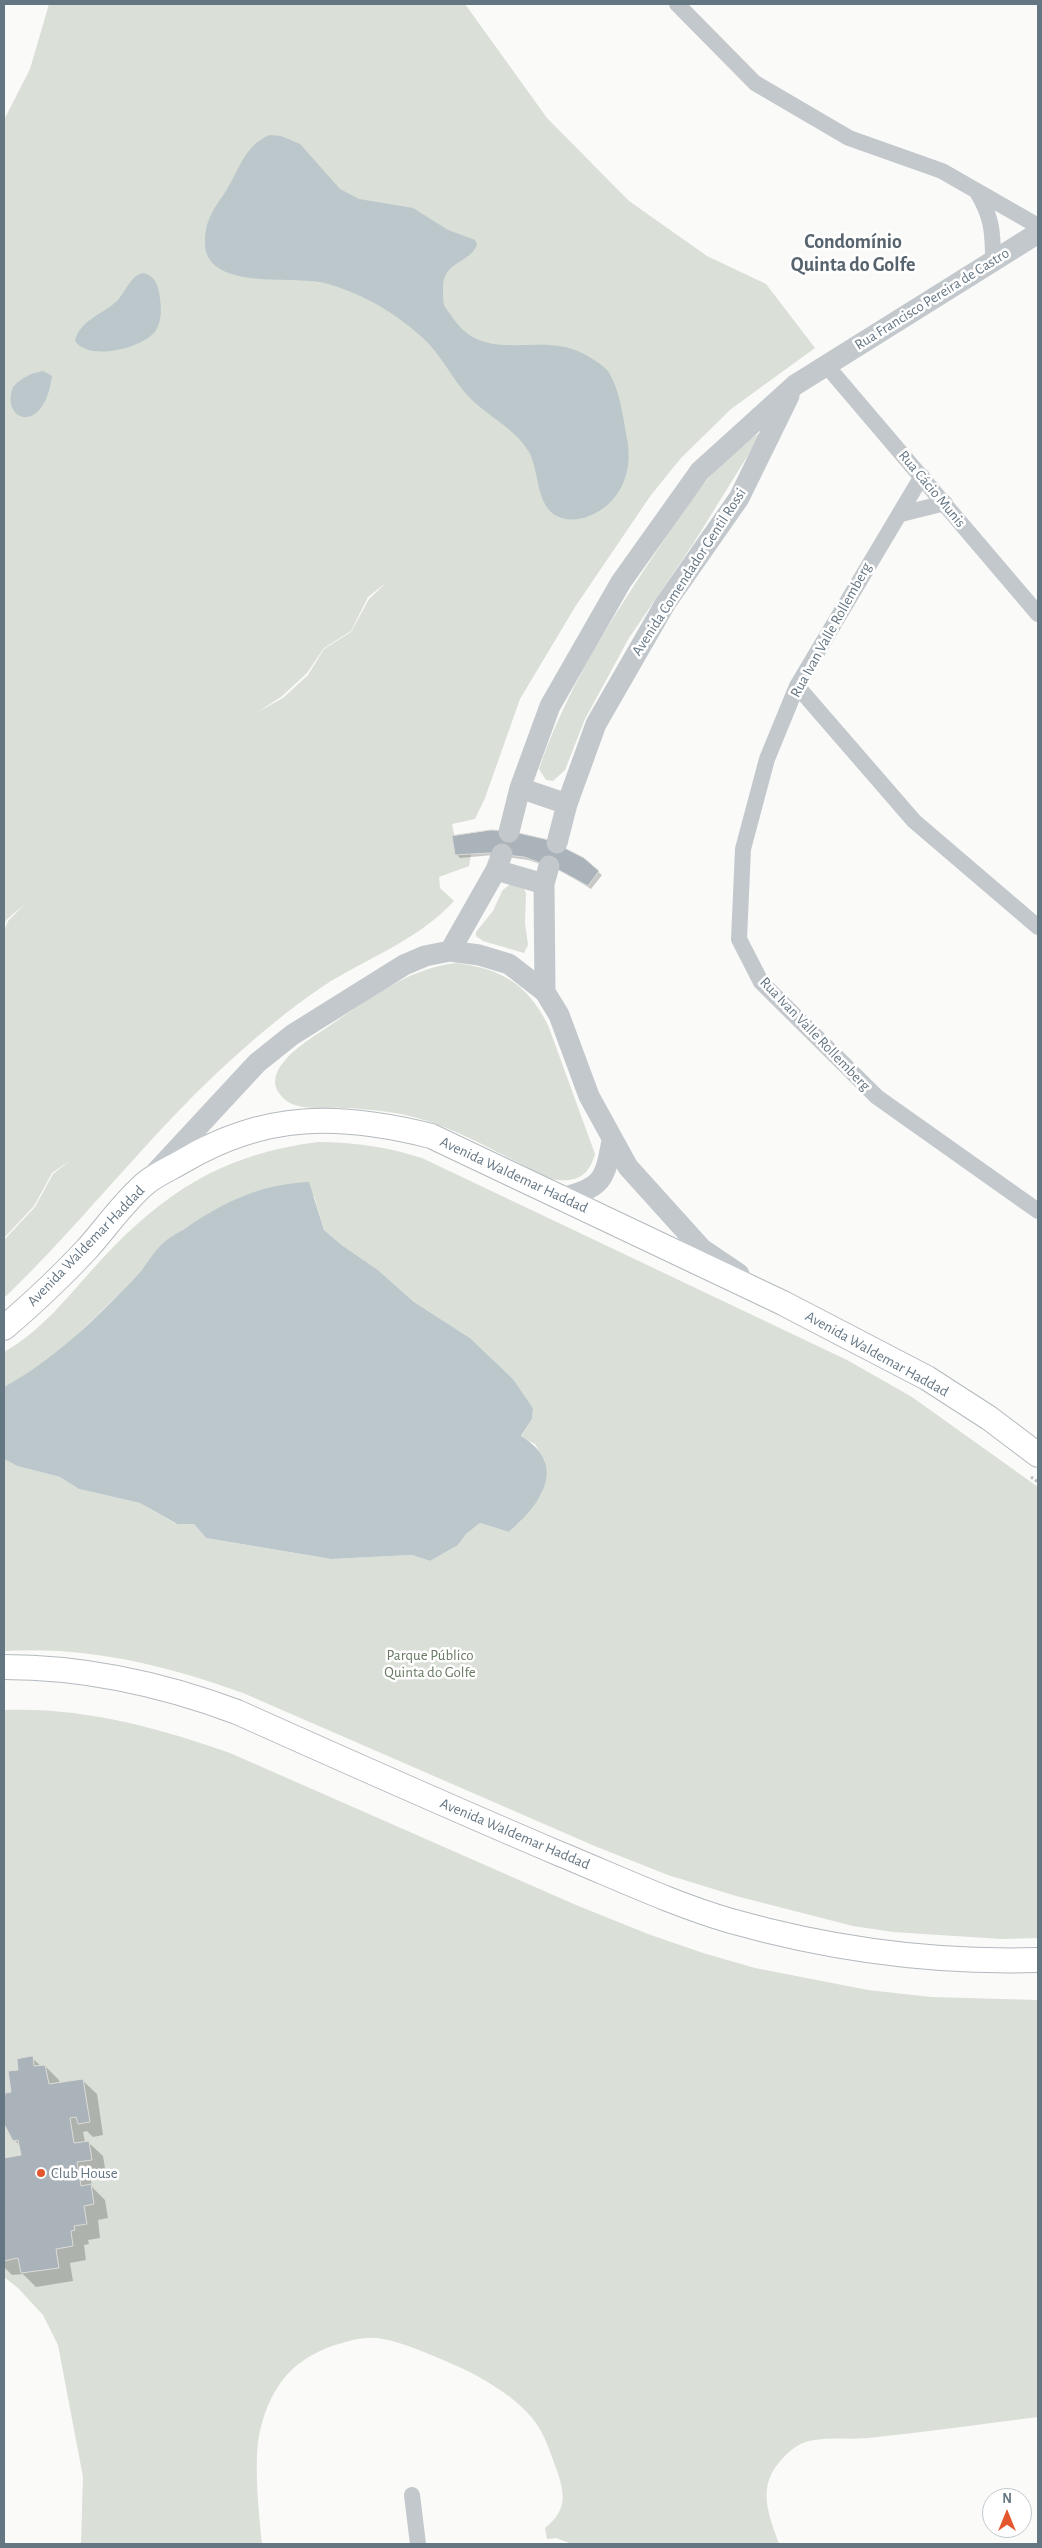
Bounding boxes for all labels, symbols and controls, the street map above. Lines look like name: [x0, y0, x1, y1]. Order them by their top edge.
district label: Condomínio Quinta do Golfe: [791, 230, 915, 277]
street label: Rua Francisco Pereira de Castro: [851, 244, 1013, 354]
street label: Rua Cácio Munis: [895, 447, 969, 531]
street label: Avenida Comendador Gentil Rossi: [628, 485, 750, 659]
street label: Rua Ivan Valle Rollemberg: [786, 559, 876, 701]
street label: Rua Ivan Valle Rollemberg: [756, 973, 874, 1095]
street label: Avenida Waldemar Haddad: [437, 1133, 591, 1217]
street label: Avenida Waldemar Haddad: [24, 1182, 148, 1310]
street label: Avenida Waldemar Haddad: [802, 1307, 952, 1401]
park label: Parque Público Quinta do Golfe: [384, 1646, 476, 1681]
street label: Avenida Waldemar Haddad: [437, 1794, 593, 1874]
place label: Club House: [51, 2164, 118, 2182]
marker: Club House: [35, 2167, 47, 2179]
north arrow: [982, 2488, 1032, 2538]
text: N: [1002, 2492, 1012, 2506]

